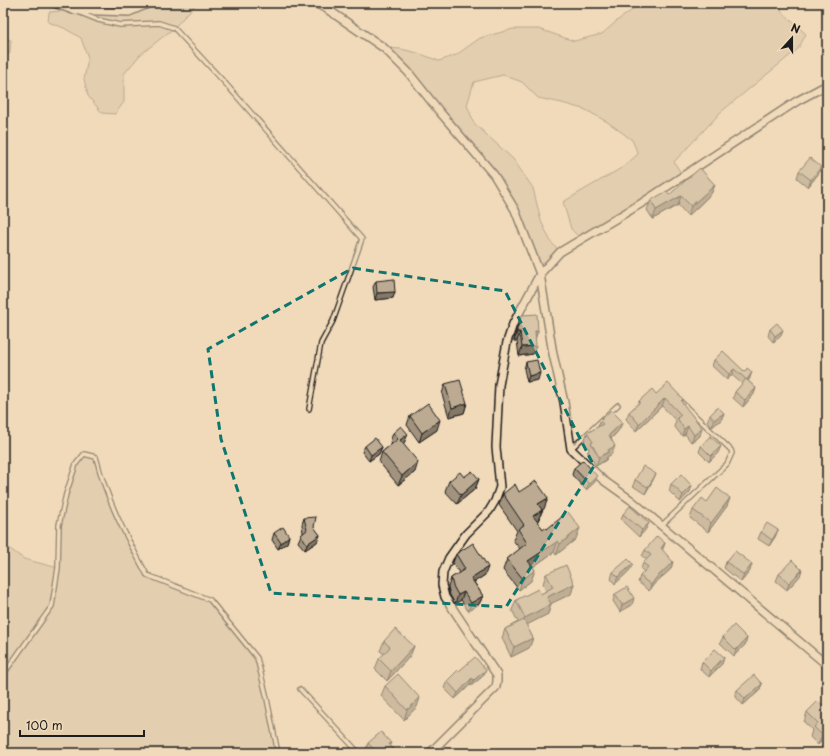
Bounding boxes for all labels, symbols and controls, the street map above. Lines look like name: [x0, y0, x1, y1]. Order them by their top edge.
north arrow: [772, 18, 812, 58]
text: N: [789, 19, 803, 38]
scale bar: [20, 712, 144, 738]
text: 100 m: [26, 716, 63, 734]

